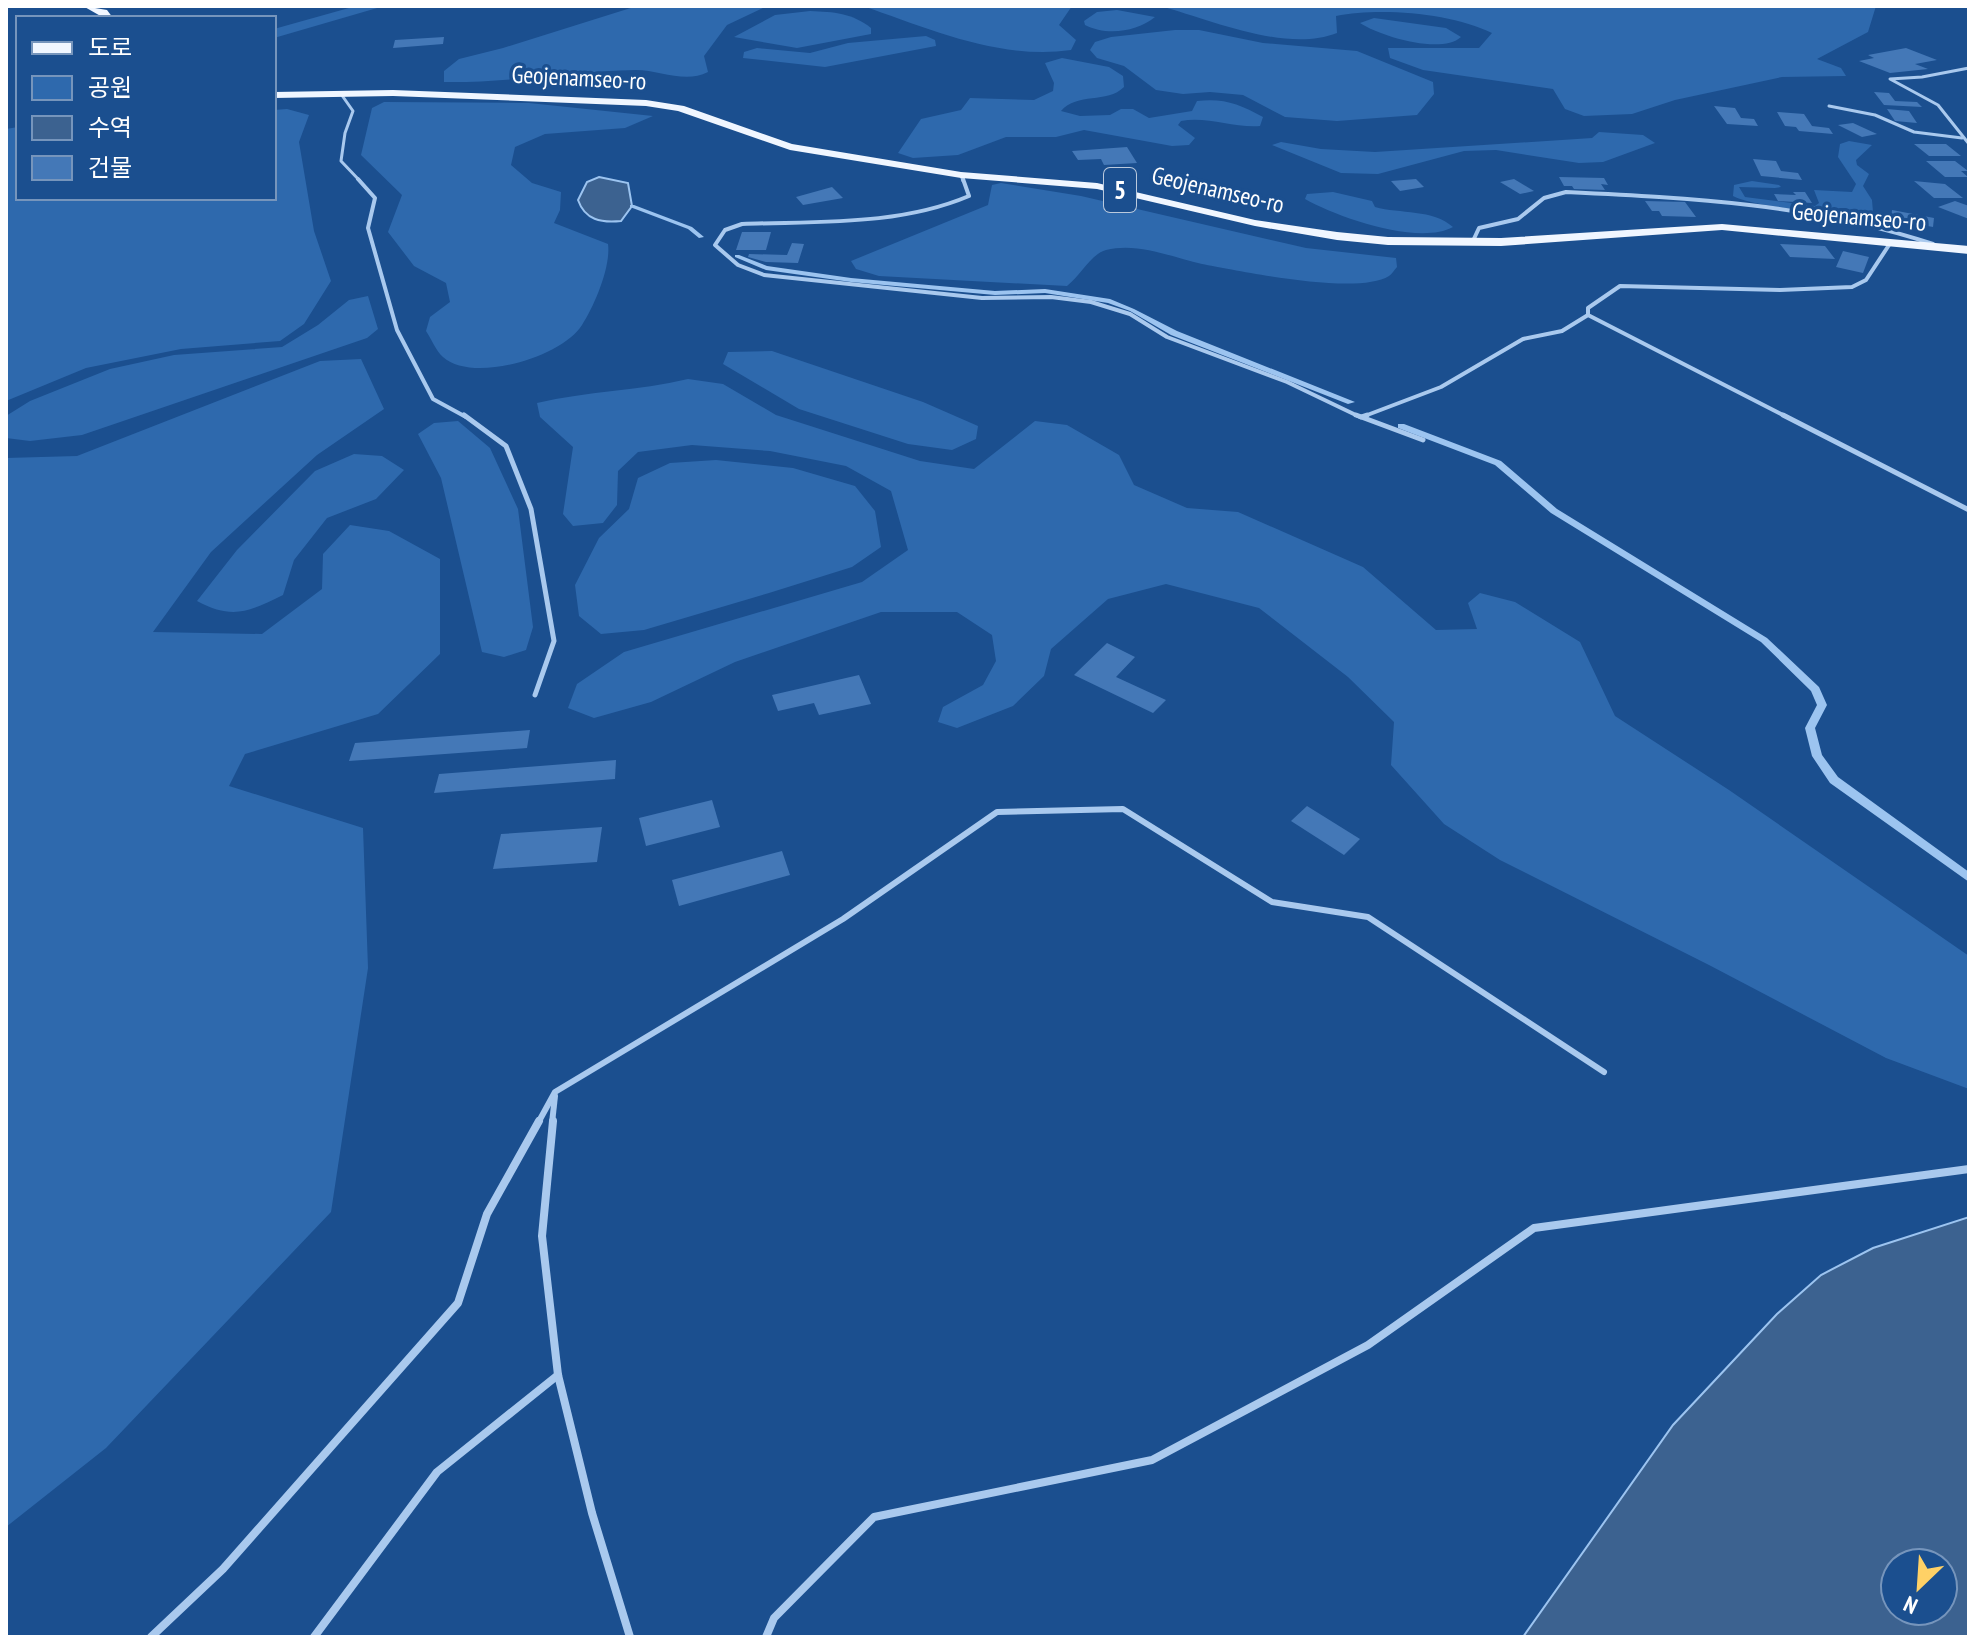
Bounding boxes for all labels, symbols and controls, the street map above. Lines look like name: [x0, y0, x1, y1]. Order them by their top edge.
legend: [16, 16, 276, 200]
text: 도로: [88, 32, 132, 63]
street label: Geojenamseo-ro: [511, 58, 647, 97]
text: 공원: [88, 72, 132, 103]
text: 수역: [88, 112, 132, 143]
text: 건물: [88, 152, 132, 183]
street label: Geojenamseo-ro: [1149, 159, 1287, 220]
road number: 5: [1104, 168, 1136, 212]
street label: Geojenamseo-ro: [1791, 195, 1928, 238]
north arrow: [1879, 1547, 1959, 1627]
text: N: [1899, 1590, 1922, 1620]

